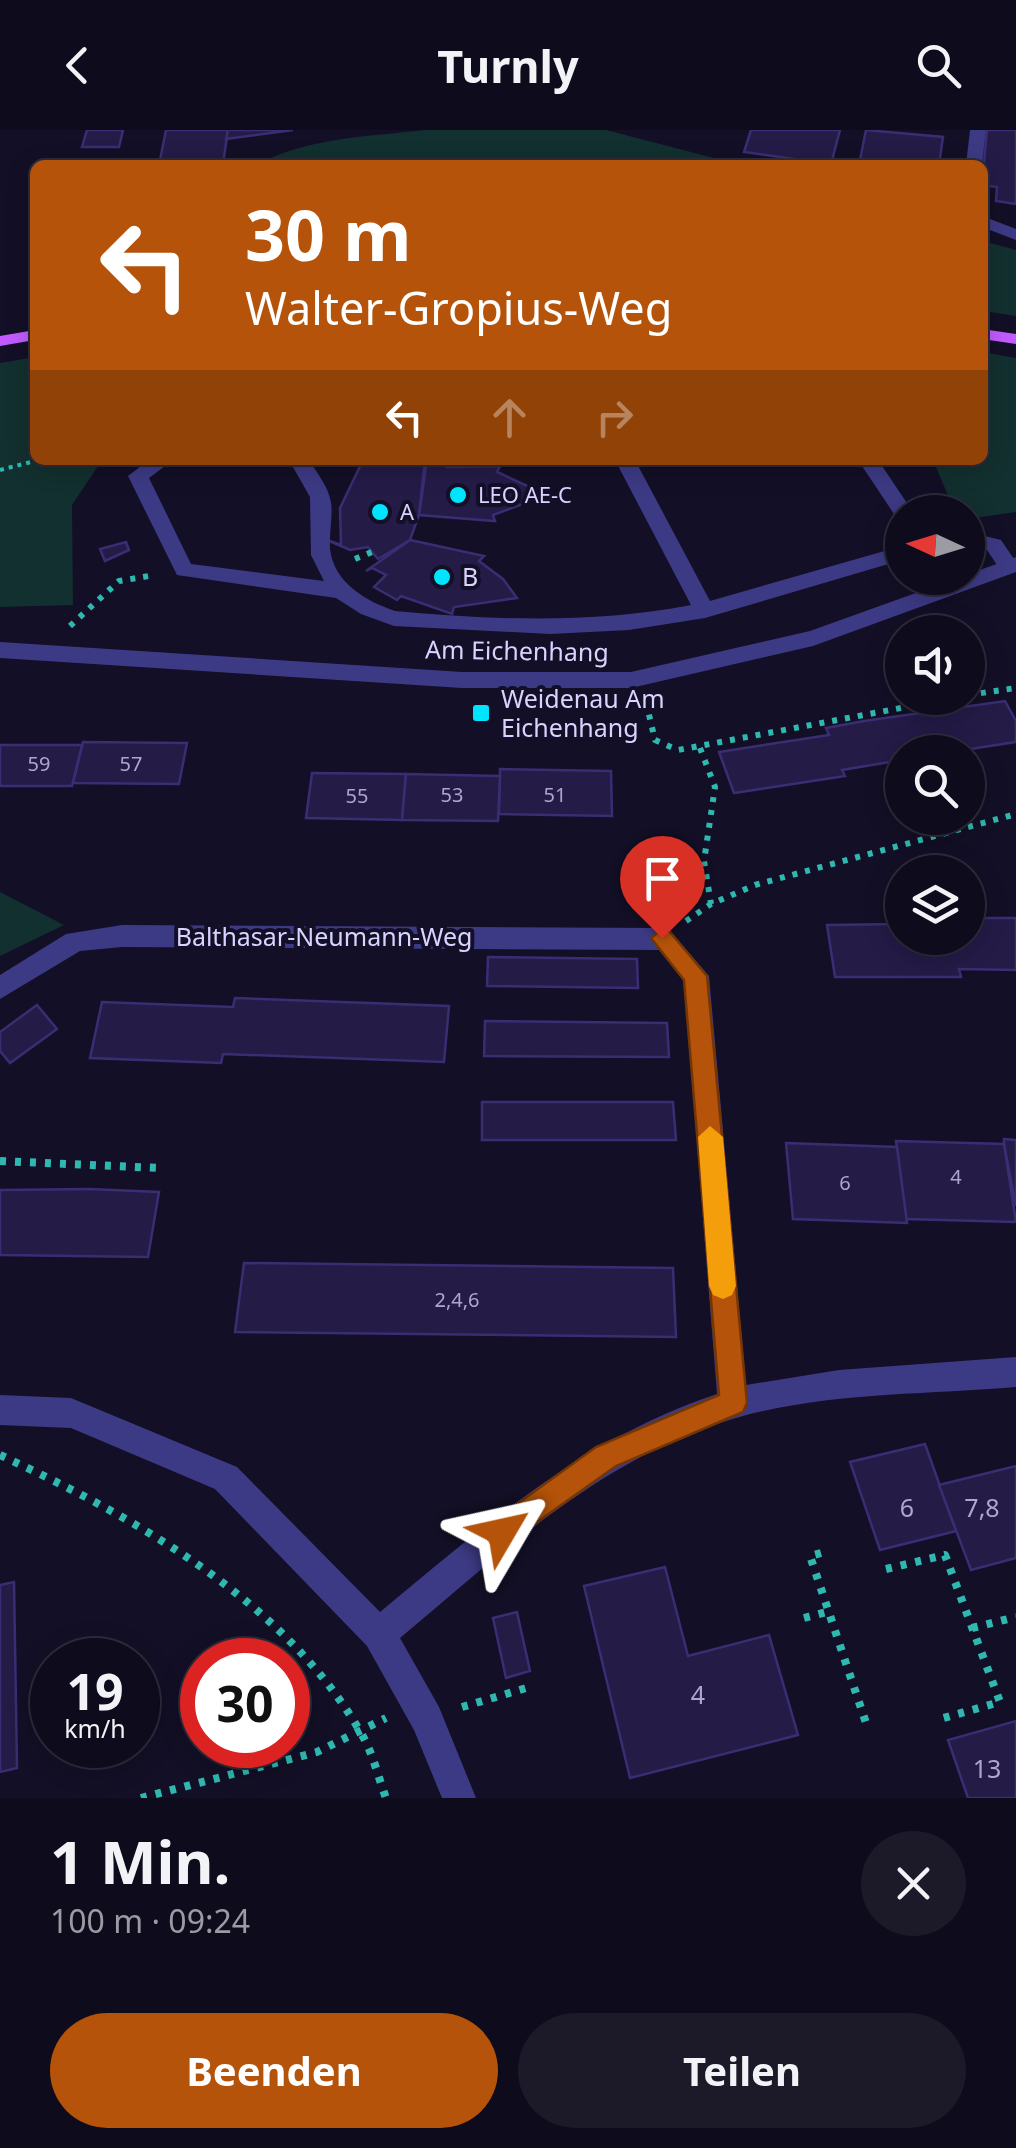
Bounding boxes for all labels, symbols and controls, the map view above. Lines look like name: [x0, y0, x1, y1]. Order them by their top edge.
text: Turnly: [437, 35, 579, 96]
icon: back: [50, 38, 105, 93]
icon: search: [911, 38, 966, 93]
text: 30 m: [245, 186, 412, 282]
icon: left: [80, 200, 210, 330]
text: Walter-Gropius-Weg: [245, 277, 672, 338]
icon: left: [377, 390, 432, 445]
icon: ahead: [482, 390, 537, 445]
icon: right: [587, 390, 642, 445]
place label: LEO AE-C: [478, 479, 572, 509]
marker: LEO AE-C: [447, 484, 469, 506]
north arrow: [885, 495, 985, 595]
map controls: [885, 495, 985, 955]
place label: A: [400, 496, 415, 526]
marker: A: [369, 501, 391, 523]
place label: B: [462, 559, 478, 593]
marker: B: [431, 566, 453, 588]
button: sound: [885, 615, 985, 715]
street label: Am Eichenhang: [425, 631, 609, 669]
place label: Weidenau Am Eichenhang: [501, 681, 665, 744]
marker: Weidenau Am Eichenhang: [470, 702, 492, 724]
button: search: [885, 735, 985, 835]
house number: 59: [28, 750, 50, 777]
house number: 57: [120, 750, 142, 777]
house number: 53: [441, 781, 463, 808]
house number: 51: [544, 781, 566, 808]
house number: 55: [346, 782, 368, 809]
pin: [620, 836, 705, 939]
icon: arrive: [635, 851, 690, 906]
button: layers: [885, 855, 985, 955]
street label: Balthasar-Neumann-Weg: [176, 919, 472, 953]
house number: 4: [950, 1163, 962, 1190]
house number: 6: [839, 1169, 851, 1196]
house number: 2,4,6: [434, 1286, 480, 1313]
position arrow: [450, 1480, 554, 1584]
house number: 6: [900, 1490, 914, 1524]
house number: 7,8: [964, 1490, 1000, 1524]
speed limit sign: 30: [180, 1638, 310, 1768]
text: 19: [66, 1657, 124, 1725]
house number: 4: [691, 1677, 705, 1711]
text: km/h: [64, 1711, 126, 1745]
house number: 13: [973, 1751, 1001, 1785]
text: 1 Min.: [50, 1820, 230, 1902]
button: close: [861, 1831, 966, 1936]
text: 100 m · 09:24: [50, 1899, 250, 1942]
button: Beenden: [50, 2013, 498, 2128]
button: Teilen: [518, 2013, 966, 2128]

